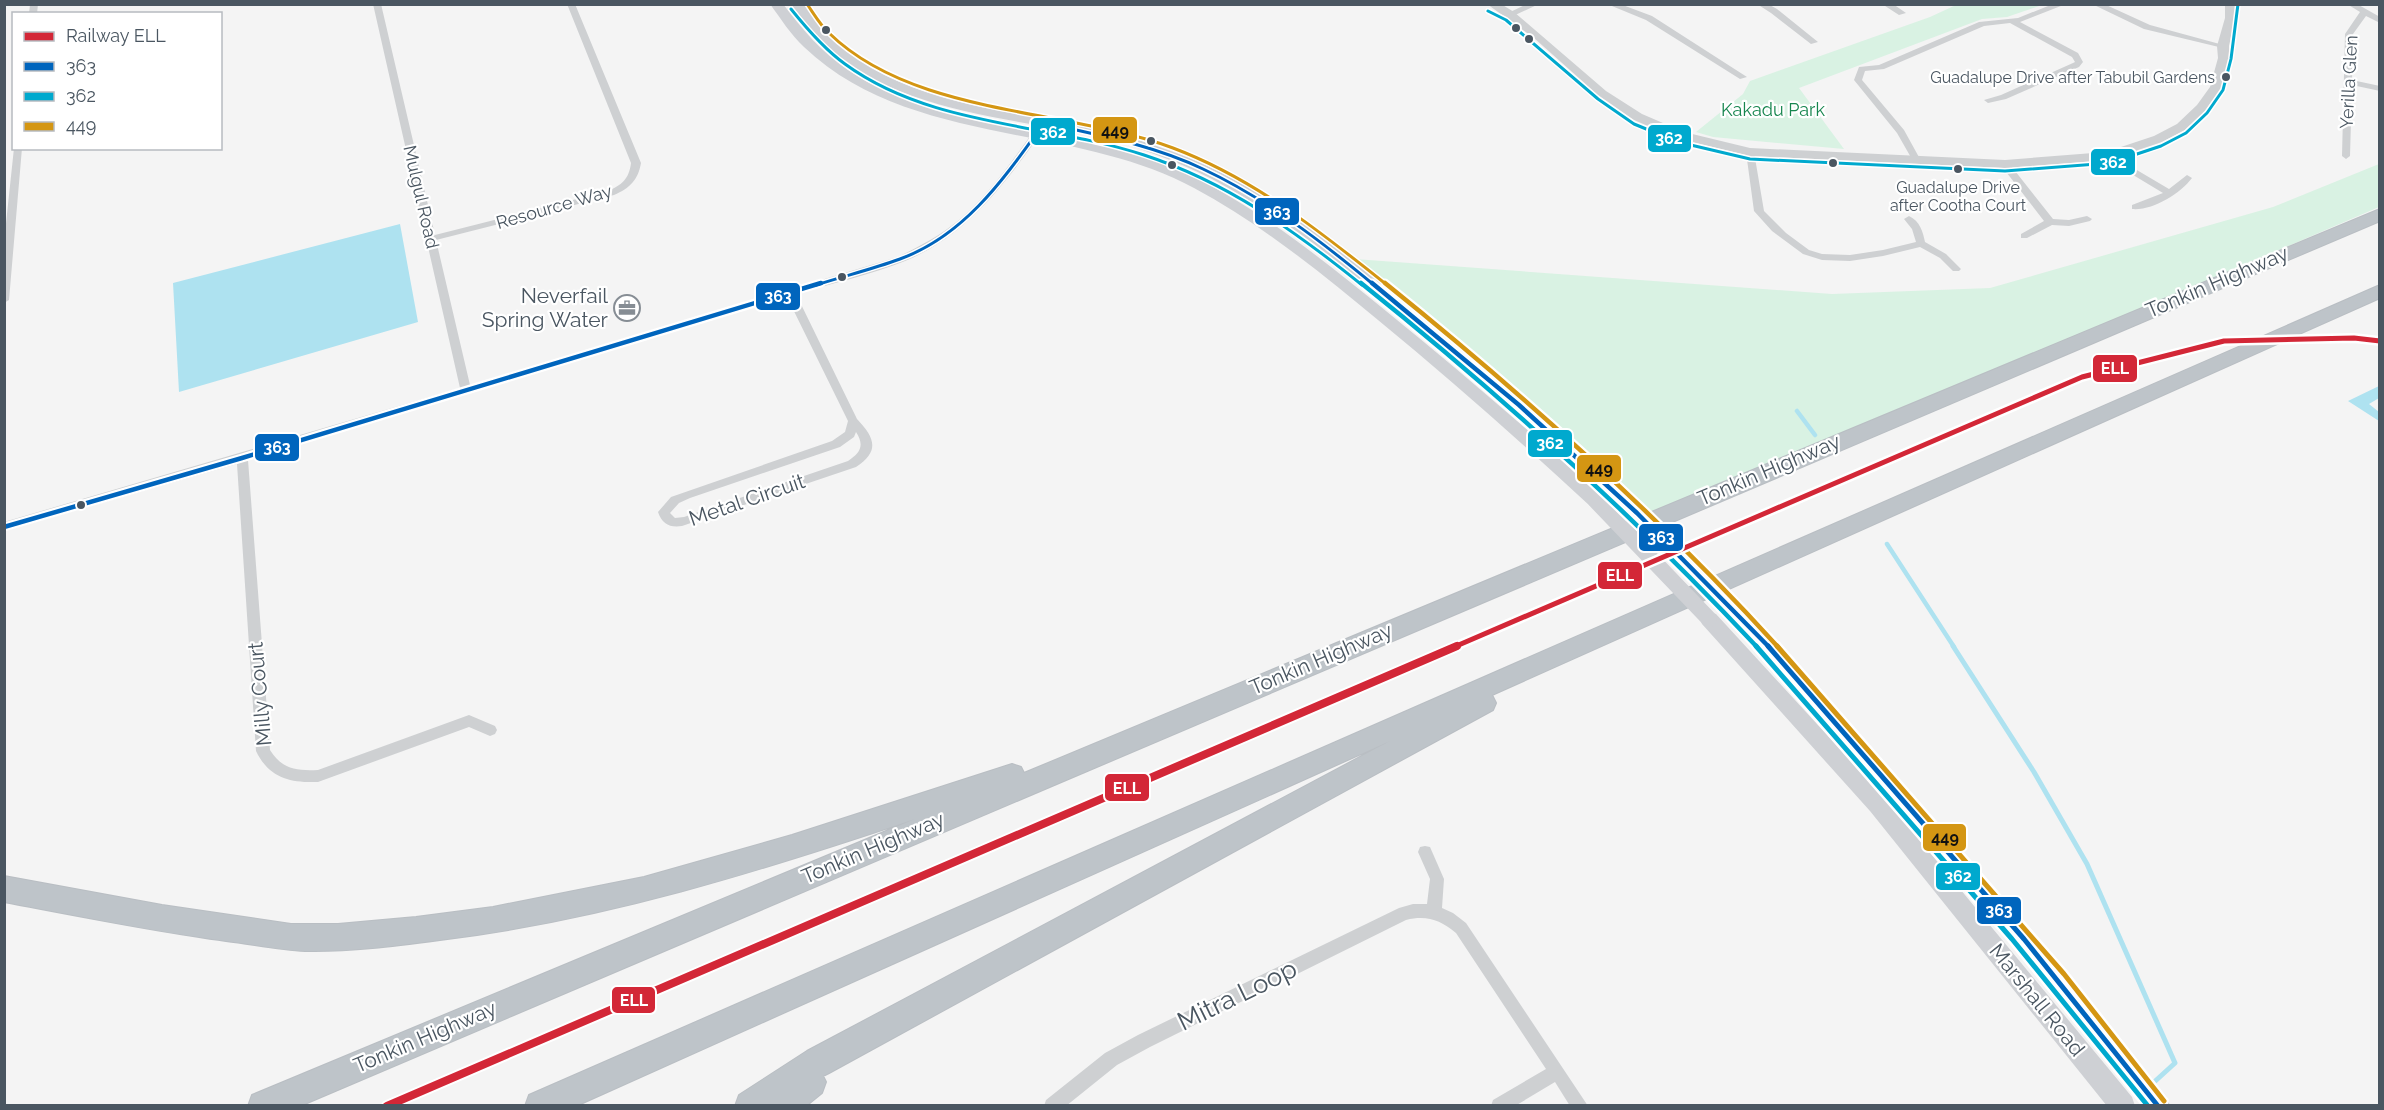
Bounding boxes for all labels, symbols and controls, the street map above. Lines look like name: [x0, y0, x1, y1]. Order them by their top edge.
legend: [12, 12, 222, 150]
unlabelled marker: [1510, 22, 1522, 34]
unlabelled marker: [820, 24, 832, 36]
text: Railway ELL: [66, 25, 166, 46]
unlabelled marker: [1523, 33, 1535, 45]
street label: Yerilla Glen: [2336, 35, 2361, 129]
text: 363: [66, 55, 96, 76]
place label: Guadalupe Drive after Tabubil Gardens: [1930, 68, 2215, 87]
marker: Guadalupe Drive after Tabubil Gardens: [2220, 71, 2232, 83]
text: 362: [66, 85, 96, 106]
park label: Kakadu Park: [1721, 99, 1825, 120]
text: 449: [66, 115, 96, 136]
line badge: 449: [1092, 116, 1138, 144]
line badge: 362: [1030, 117, 1076, 146]
text: 449: [1101, 121, 1129, 140]
text: 362: [1039, 123, 1067, 142]
line badge: 362: [1647, 124, 1692, 153]
text: 362: [1655, 129, 1683, 148]
unlabelled marker: [1145, 135, 1157, 147]
street label: Mulgul Road: [399, 143, 444, 251]
line badge: 362: [2090, 148, 2136, 176]
text: 362: [2099, 153, 2127, 172]
unlabelled marker: [1827, 157, 1839, 169]
unlabelled marker: [1166, 159, 1178, 171]
marker: Guadalupe Drive after Cootha Court: [1952, 163, 1964, 175]
place label: Guadalupe Drive after Cootha Court: [1890, 178, 2027, 215]
street label: Resource Way: [493, 180, 614, 233]
line badge: 363: [1254, 197, 1300, 226]
text: 363: [1263, 203, 1291, 222]
street label: Tonkin Highway: [2142, 240, 2292, 323]
unlabelled marker: [836, 271, 848, 283]
line badge: 363: [755, 282, 801, 311]
place label: Neverfail Spring Water: [482, 283, 609, 332]
text: 363: [764, 287, 792, 306]
office icon: Neverfail Spring Water: [612, 293, 642, 323]
line badge: ELL: [2092, 354, 2138, 383]
text: ELL: [2101, 359, 2130, 378]
street label: Tonkin Highway: [1694, 428, 1844, 511]
line badge: 362: [1527, 429, 1573, 458]
line badge: 363: [254, 433, 300, 462]
text: 362: [1536, 434, 1564, 453]
text: 363: [263, 438, 291, 457]
line badge: 449: [1576, 454, 1622, 483]
text: 449: [1585, 459, 1613, 478]
street label: Metal Circuit: [686, 468, 808, 531]
unlabelled marker: [75, 499, 87, 511]
line badge: 363: [1638, 523, 1684, 552]
text: 363: [1647, 528, 1675, 547]
line badge: ELL: [1597, 561, 1643, 590]
text: ELL: [1606, 566, 1635, 585]
street label: Tonkin Highway: [1246, 617, 1396, 700]
street label: Milly Court: [243, 641, 276, 747]
line badge: ELL: [1104, 773, 1150, 802]
text: ELL: [1113, 779, 1142, 798]
street label: Tonkin Highway: [798, 806, 948, 889]
line badge: 449: [1922, 823, 1967, 852]
text: 449: [1931, 828, 1959, 847]
line badge: 362: [1935, 862, 1981, 891]
text: 362: [1944, 867, 1972, 886]
line badge: 363: [1976, 896, 2022, 925]
text: 363: [1985, 901, 2013, 920]
street label: Marshall Road: [1984, 938, 2090, 1061]
street label: Mitra Loop: [1172, 953, 1302, 1037]
line badge: ELL: [611, 986, 656, 1014]
text: ELL: [620, 991, 649, 1010]
street label: Tonkin Highway: [350, 995, 500, 1078]

